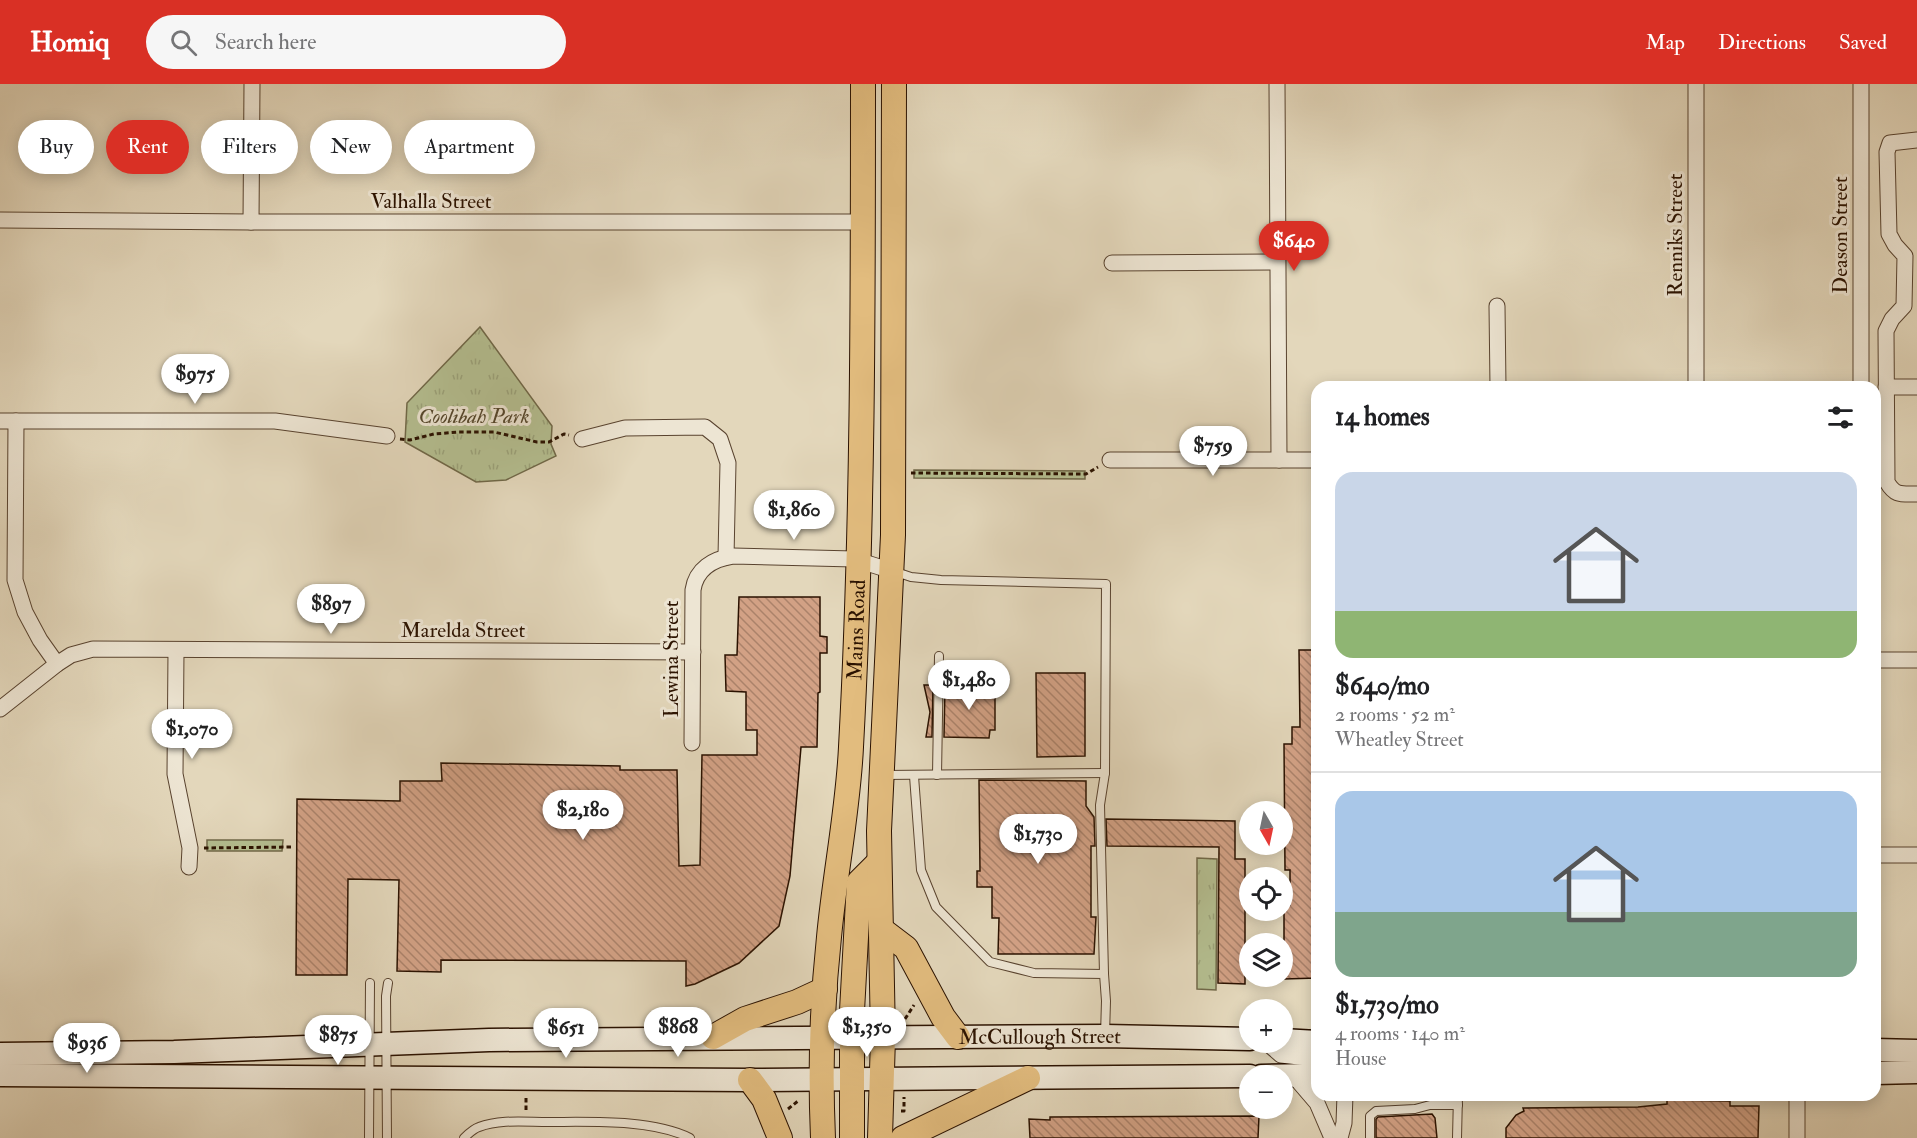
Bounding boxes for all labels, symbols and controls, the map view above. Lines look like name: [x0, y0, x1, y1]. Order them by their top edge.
search box: [146, 15, 566, 69]
text: Homiq: [30, 25, 110, 60]
icon: search: [167, 26, 200, 59]
text: Search here: [215, 28, 316, 56]
text: Map: [1645, 29, 1685, 56]
text: Directions: [1718, 29, 1806, 56]
text: Saved: [1839, 29, 1887, 56]
chip: Buy: [18, 120, 94, 174]
chip: Rent: [106, 120, 189, 174]
chip: Filters: [201, 120, 298, 174]
chip: New: [310, 120, 392, 174]
chip: Apartment: [404, 120, 535, 174]
street label: Renniks Street: [1662, 173, 1689, 297]
street label: Deason Street: [1827, 176, 1854, 294]
street label: Valhalla Street: [370, 188, 492, 215]
pin: $640: [1258, 221, 1330, 272]
text: $640: [1273, 228, 1315, 253]
pin: $975: [159, 354, 231, 405]
text: $975: [175, 361, 215, 386]
text: 14 homes: [1335, 401, 1430, 433]
icon: filters: [1824, 401, 1857, 434]
park label: Coolibah Park: [419, 403, 529, 430]
pin: $759: [1177, 426, 1249, 477]
text: $759: [1193, 433, 1233, 458]
pin: $1,860: [745, 490, 843, 541]
text: $1,860: [768, 497, 820, 522]
icon: home: [1542, 511, 1650, 619]
street label: Mains Road: [841, 578, 872, 681]
pin: $897: [295, 584, 367, 635]
text: $897: [311, 591, 351, 616]
street label: Lewina Street: [658, 600, 685, 718]
street label: Marelda Street: [401, 617, 526, 644]
pin: $1,480: [920, 660, 1018, 711]
text: $1,480: [942, 667, 996, 692]
text: $640/mo: [1335, 670, 1430, 702]
text: 2 rooms · 52 m²: [1335, 702, 1455, 727]
pin: $1,070: [143, 709, 241, 760]
text: $1,070: [166, 716, 218, 741]
text: Wheatley Street: [1335, 727, 1464, 752]
pin: $2,180: [534, 790, 632, 841]
text: $2,180: [557, 797, 610, 822]
north arrow: [1239, 801, 1293, 855]
map controls: [1239, 801, 1293, 1119]
pin: $1,730: [989, 814, 1087, 865]
text: $1,730: [1013, 821, 1063, 846]
icon: home: [1542, 830, 1650, 938]
button: locate: [1239, 867, 1293, 921]
button: layers: [1239, 933, 1293, 987]
text: $1,730/mo: [1335, 989, 1439, 1021]
button: +: [1239, 999, 1293, 1053]
pin: $868: [642, 1007, 714, 1058]
pin: $1,350: [818, 1007, 916, 1058]
pin: $651: [530, 1008, 602, 1059]
text: $868: [658, 1014, 698, 1039]
text: $1,350: [842, 1014, 892, 1039]
pin: $875: [302, 1015, 374, 1066]
text: $651: [547, 1015, 585, 1040]
text: 4 rooms · 140 m²: [1335, 1021, 1465, 1046]
text: $875: [319, 1022, 357, 1047]
street label: McCullough Street: [958, 1022, 1121, 1050]
pin: $936: [51, 1023, 123, 1074]
text: $936: [67, 1030, 107, 1055]
text: House: [1335, 1046, 1386, 1071]
button: −: [1239, 1065, 1293, 1119]

